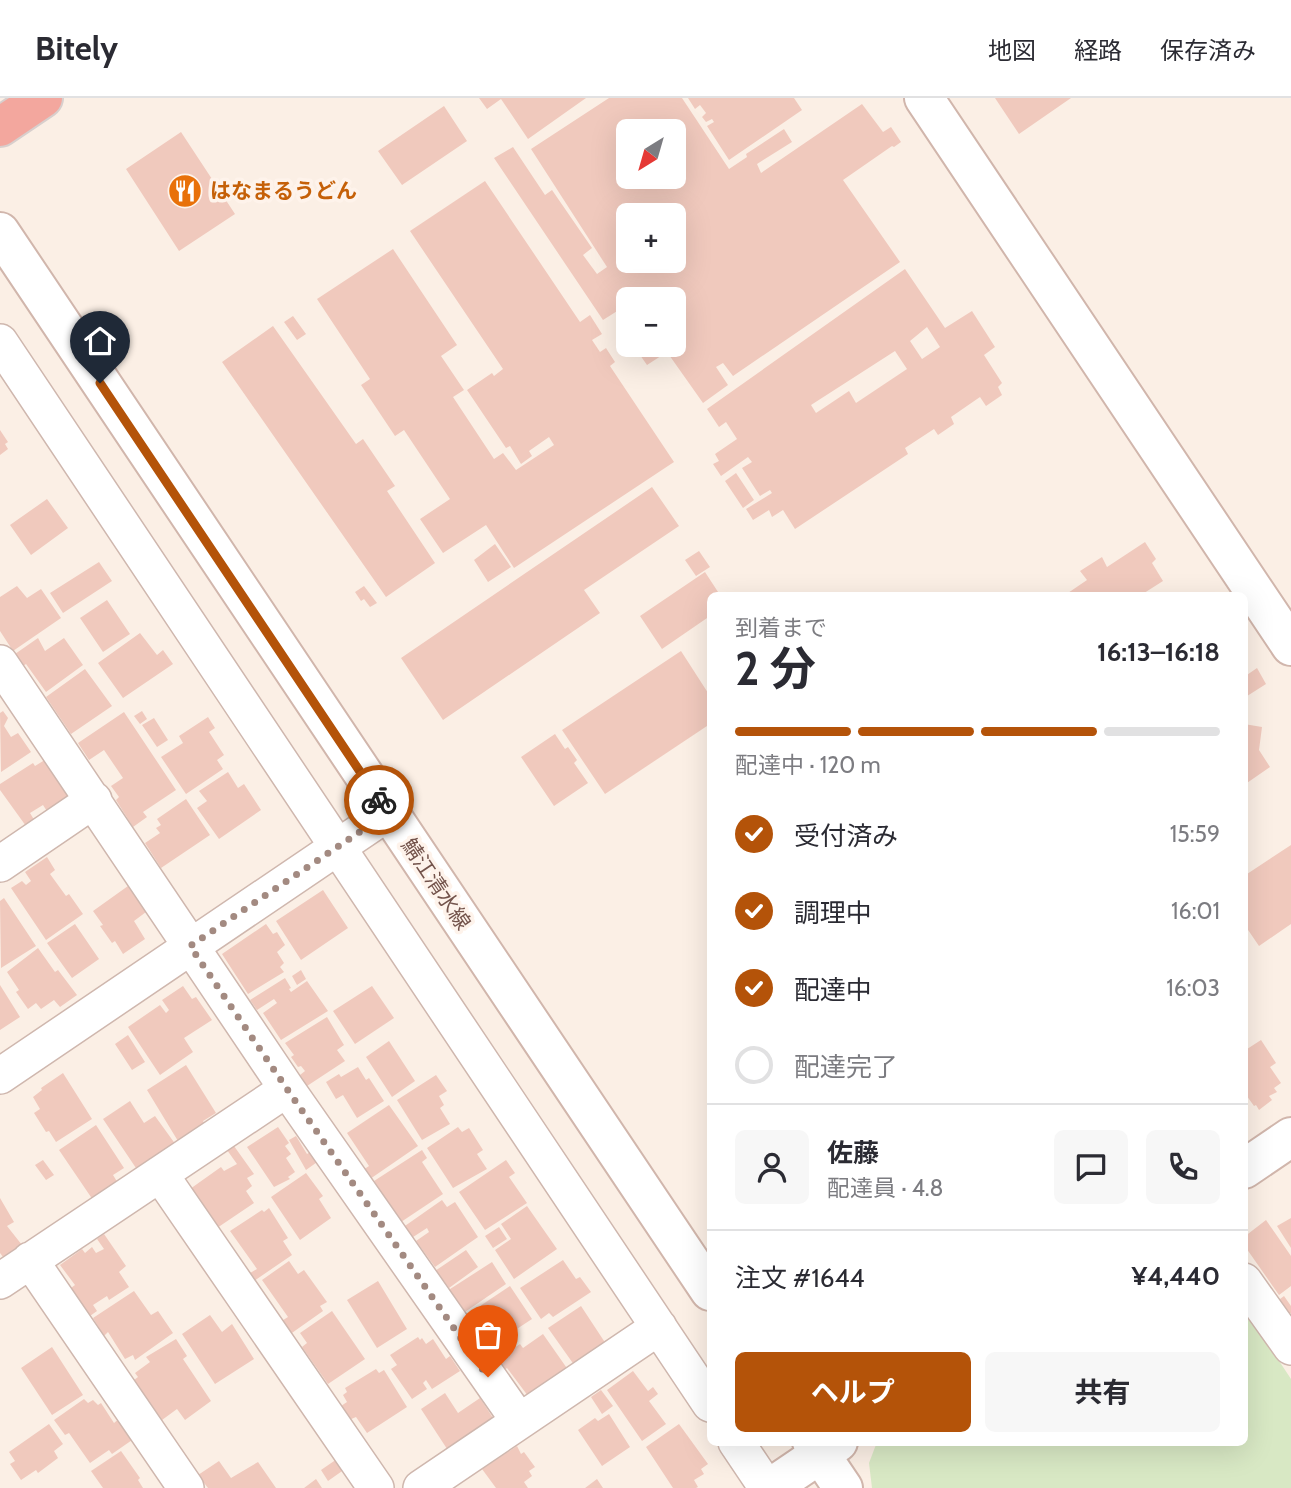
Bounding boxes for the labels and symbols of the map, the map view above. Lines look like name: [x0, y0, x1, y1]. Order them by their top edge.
north arrow: [616, 119, 686, 189]
restaurant icon: はなまるうどん: [166, 172, 204, 210]
place label: はなまるうどん: [210, 178, 357, 203]
pin: [70, 311, 130, 383]
courier: [344, 765, 414, 835]
street label: 鯖江清水線: [397, 833, 476, 934]
pin: [458, 1305, 518, 1377]

